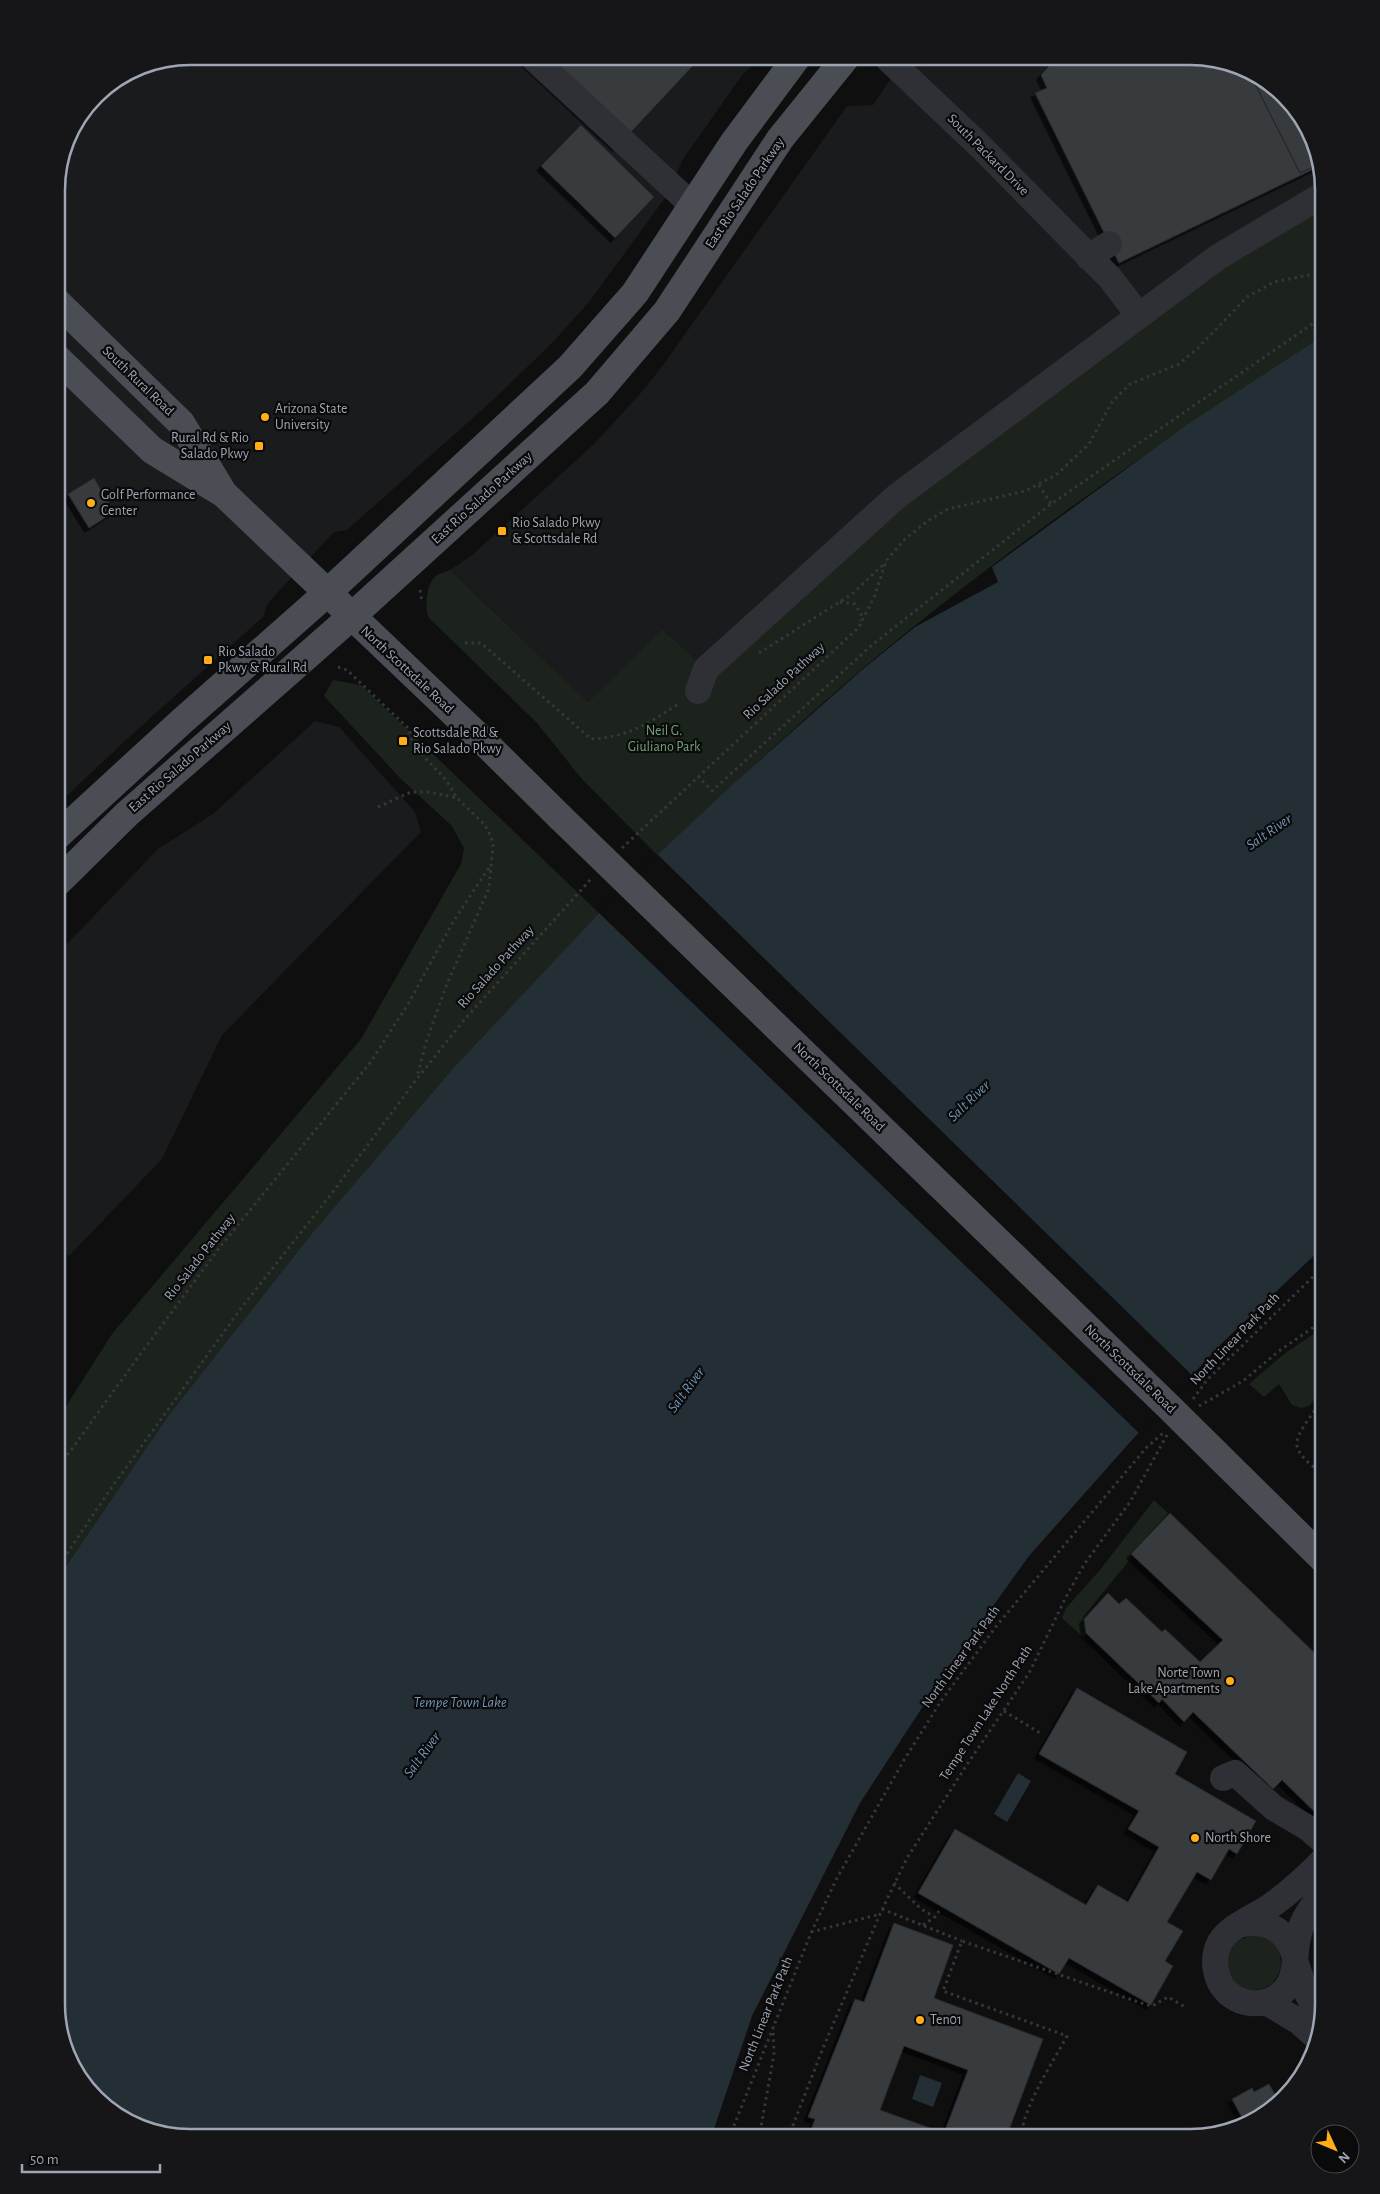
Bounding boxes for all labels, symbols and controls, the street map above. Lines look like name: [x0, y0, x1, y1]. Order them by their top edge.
street label: South Packard Drive: [945, 112, 1031, 198]
street label: East Rio Salado Parkway: [703, 135, 787, 251]
street label: South Rural Road: [100, 344, 176, 418]
place label: Arizona State University: [275, 402, 347, 432]
marker: Arizona State University: [259, 411, 271, 423]
place label: Rural Rd & Rio Salado Pkwy: [171, 431, 249, 461]
marker: Rural Rd & Rio Salado Pkwy: [253, 440, 265, 452]
street label: East Rio Salado Parkway: [429, 449, 535, 547]
place label: Golf Performance Center: [101, 488, 196, 518]
marker: Golf Performance Center: [85, 497, 97, 509]
place label: Rio Salado Pkwy & Scottsdale Rd: [512, 516, 601, 546]
marker: Rio Salado Pkwy & Scottsdale Rd: [496, 525, 508, 537]
street label: North Scottsdale Road: [358, 624, 456, 716]
street label: Rio Salado Pathway: [741, 640, 827, 722]
place label: Rio Salado Pkwy & Rural Rd: [218, 645, 307, 675]
marker: Rio Salado Pkwy & Rural Rd: [202, 654, 214, 666]
street label: East Rio Salado Parkway: [126, 719, 234, 815]
park label: Neil G. Giuliano Park: [628, 724, 701, 754]
place label: Scottsdale Rd & Rio Salado Pkwy: [413, 726, 502, 756]
marker: Scottsdale Rd & Rio Salado Pkwy: [397, 735, 409, 747]
water label: Salt River: [1244, 810, 1295, 853]
street label: Rio Salado Pathway: [455, 923, 537, 1011]
street label: North Scottsdale Road: [791, 1040, 887, 1134]
water label: Salt River: [945, 1077, 994, 1124]
street label: Rio Salado Pathway: [162, 1211, 238, 1303]
street label: North Linear Park Path: [1188, 1290, 1282, 1388]
street label: North Scottsdale Road: [1082, 1322, 1178, 1416]
water label: Salt River: [665, 1364, 708, 1415]
street label: North Linear Park Path: [919, 1603, 1003, 1711]
street label: Tempe Town Lake North Path: [937, 1643, 1035, 1783]
place label: Norte Town Lake Apartments: [1128, 1666, 1220, 1696]
marker: Norte Town Lake Apartments: [1224, 1675, 1236, 1687]
water label: Tempe Town Lake: [413, 1695, 507, 1710]
water label: Salt River: [401, 1729, 444, 1780]
place label: North Shore: [1205, 1831, 1271, 1845]
marker: North Shore: [1189, 1832, 1201, 1844]
street label: North Linear Park Path: [737, 1955, 795, 2073]
place label: Ten01: [930, 2013, 962, 2027]
marker: Ten01: [914, 2014, 926, 2026]
north arrow: [1310, 2124, 1360, 2174]
scale bar: [22, 2142, 160, 2174]
text: N: [1335, 2149, 1352, 2166]
text: 50 m: [30, 2152, 59, 2167]

